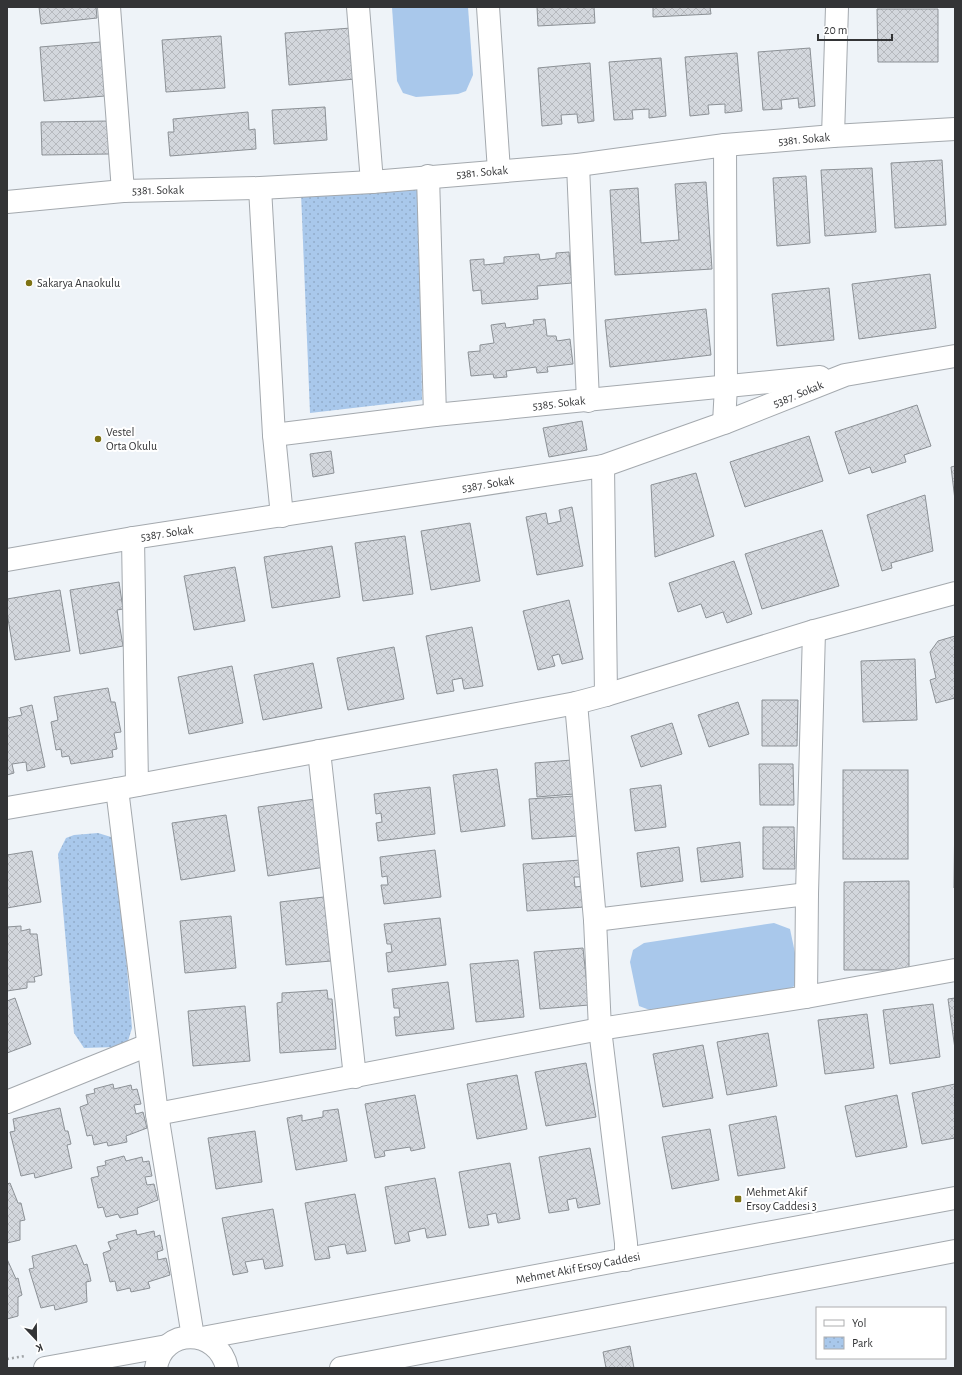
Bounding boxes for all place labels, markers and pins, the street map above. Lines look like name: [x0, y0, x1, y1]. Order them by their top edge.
place label: Sakarya Anaokulu: [37, 277, 120, 290]
marker: Sakarya Anaokulu: [24, 278, 34, 288]
place label: Vestel Orta Okulu: [106, 426, 157, 452]
marker: Vestel Orta Okulu: [93, 434, 103, 444]
place label: Mehmet Akif Ersoy Caddesi 3: [746, 1186, 817, 1213]
marker: Mehmet Akif Ersoy Caddesi 3: [733, 1194, 743, 1204]

